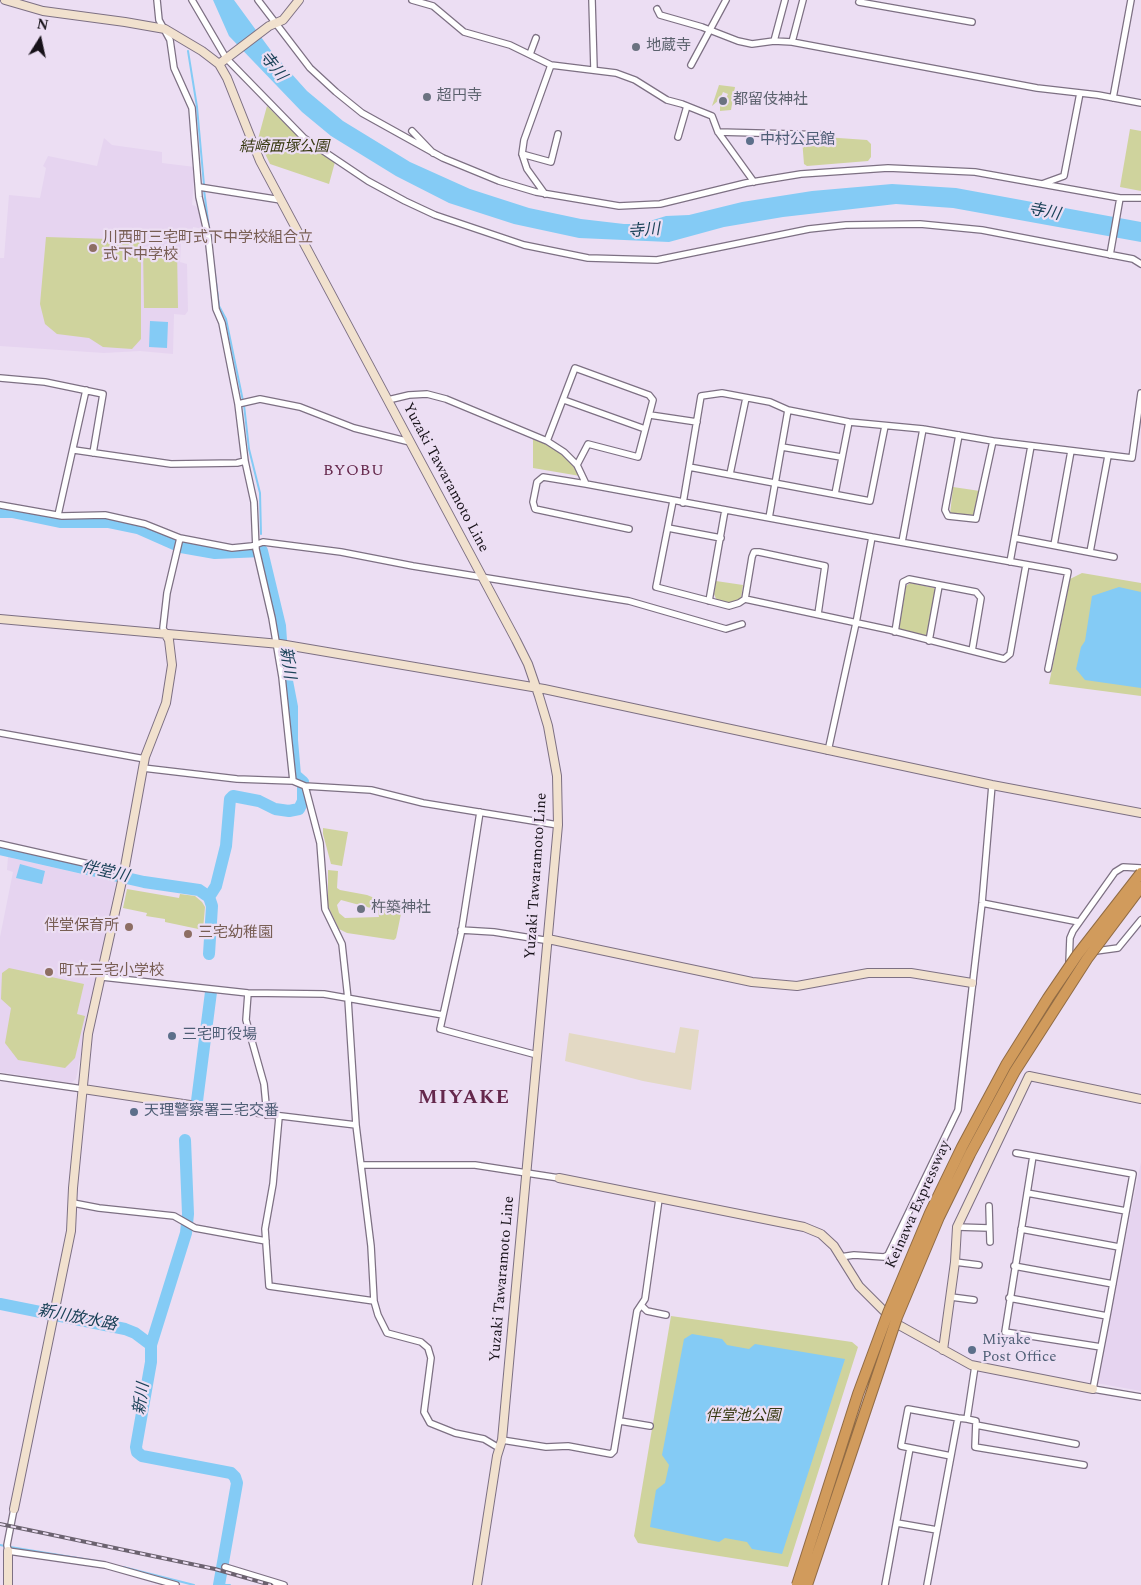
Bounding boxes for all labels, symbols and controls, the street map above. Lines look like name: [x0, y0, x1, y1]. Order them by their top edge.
text: N: [35, 13, 50, 36]
north arrow: [15, 15, 65, 65]
place label: 地蔵寺: [646, 38, 691, 56]
marker: 地蔵寺: [630, 41, 642, 53]
water label: 寺川: [254, 49, 290, 85]
place label: 超円寺: [437, 88, 482, 106]
marker: 超円寺: [421, 91, 433, 103]
place label: 都留伎神社: [733, 92, 808, 110]
marker: 都留伎神社: [717, 95, 729, 107]
place label: 中村公民館: [760, 132, 835, 150]
marker: 中村公民館: [744, 135, 756, 147]
park label: 結崎面塚公園: [239, 139, 329, 157]
water label: 寺川: [1026, 201, 1062, 225]
water label: 寺川: [627, 221, 661, 243]
place label: 川西町三宅町式下中学校組合立 式下中学校: [103, 230, 313, 265]
marker: 川西町三宅町式下中学校組合立 式下中学校: [87, 242, 99, 254]
street label: Yuzaki Tawaramoto Line: [398, 400, 492, 556]
district label: BYOBU: [322, 462, 386, 482]
water label: 新川: [274, 646, 298, 680]
street label: Yuzaki Tawaramoto Line: [522, 792, 552, 960]
water label: 伴堂川: [79, 858, 131, 888]
place label: 杵築神社: [371, 900, 431, 918]
marker: 杵築神社: [355, 903, 367, 915]
place label: 伴堂保育所: [44, 918, 119, 936]
marker: 伴堂保育所: [123, 921, 135, 933]
place label: 三宅幼稚園: [198, 925, 273, 943]
marker: 三宅幼稚園: [182, 928, 194, 940]
place label: 町立三宅小学校: [59, 963, 164, 981]
marker: 町立三宅小学校: [43, 966, 55, 978]
place label: 三宅町役場: [182, 1027, 257, 1045]
marker: 三宅町役場: [166, 1030, 178, 1042]
district label: MIYAKE: [417, 1087, 511, 1111]
place label: 天理警察署三宅交番: [144, 1103, 279, 1121]
marker: 天理警察署三宅交番: [128, 1106, 140, 1118]
street label: Keinawa Expressway: [883, 1138, 955, 1272]
street label: Yuzaki Tawaramoto Line: [487, 1195, 519, 1363]
water label: 新川放水路: [36, 1302, 118, 1336]
place label: Miyake Post Office: [982, 1332, 1056, 1367]
marker: Miyake Post Office: [966, 1344, 978, 1356]
water label: 新川: [131, 1382, 155, 1416]
park label: 伴堂池公園: [706, 1408, 780, 1426]

